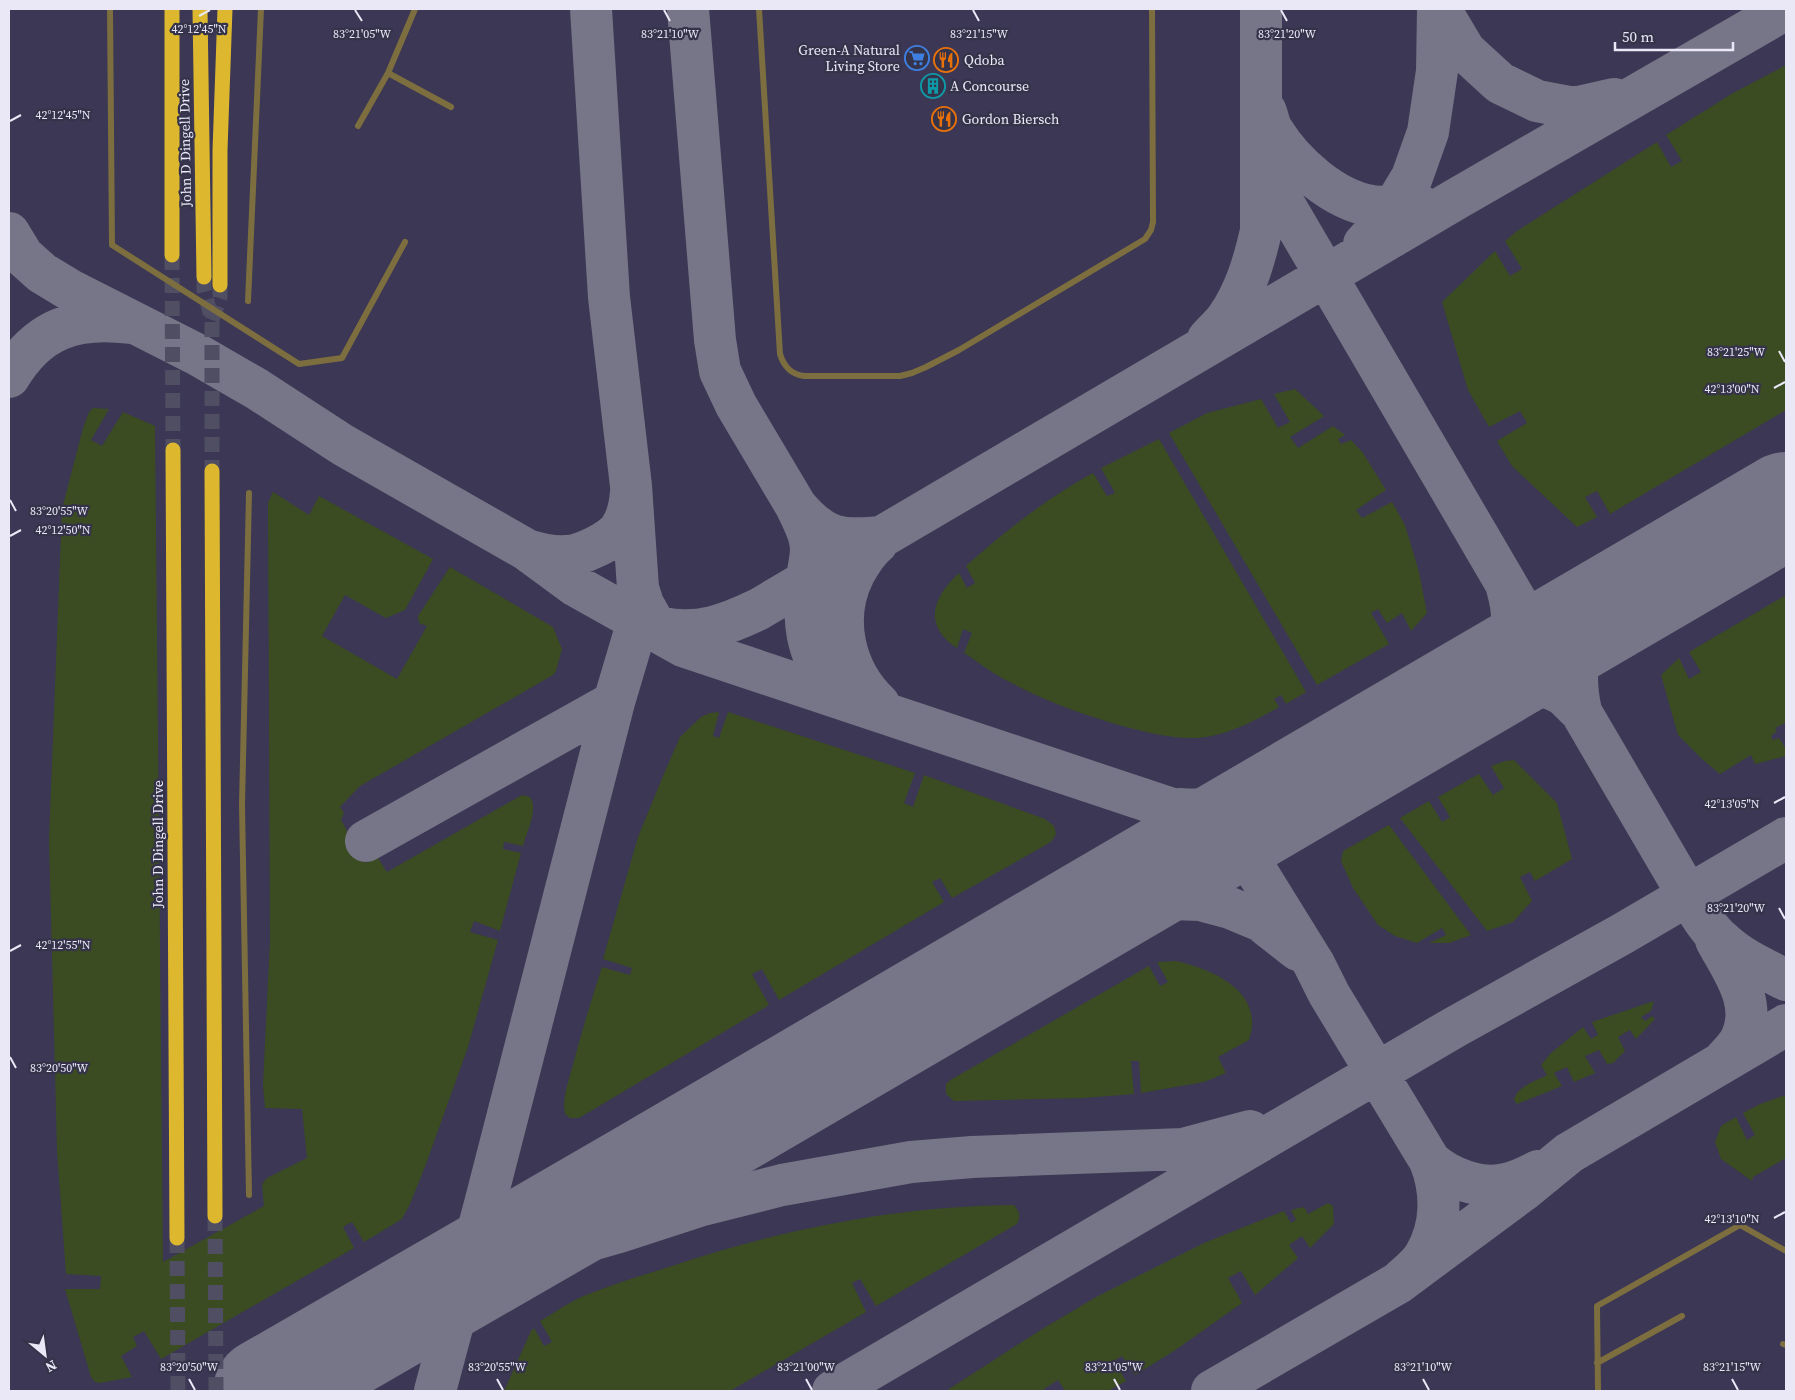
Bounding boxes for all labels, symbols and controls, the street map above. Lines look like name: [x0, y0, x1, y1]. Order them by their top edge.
scale bar: [1615, 20, 1732, 52]
text: 42°12'45"N: [171, 21, 227, 37]
text: 83°21'05"W: [333, 26, 391, 42]
text: 83°21'10"W: [641, 26, 699, 42]
text: 83°21'15"W: [950, 26, 1008, 42]
text: 83°21'20"W: [1258, 26, 1316, 42]
text: 50 m: [1622, 26, 1654, 47]
place label: Green-A Natural Living Store: [798, 40, 900, 76]
supermarket icon: Green-A Natural Living Store: [904, 45, 930, 71]
restaurant icon: Qdoba: [933, 47, 959, 73]
place label: Qdoba: [964, 50, 1005, 70]
building icon: A Concourse: [920, 73, 946, 99]
place label: A Concourse: [950, 76, 1029, 96]
street label: John D Dingell Drive: [174, 79, 196, 208]
restaurant icon: Gordon Biersch: [931, 106, 957, 132]
text: 42°12'45"N: [35, 107, 91, 123]
place label: Gordon Biersch: [962, 109, 1059, 129]
text: 83°21'25"W: [1707, 344, 1765, 360]
text: 42°13'00"N: [1704, 381, 1760, 397]
text: 83°20'55"W: [30, 503, 88, 519]
text: 42°12'50"N: [35, 522, 91, 538]
street label: John D Dingell Drive: [148, 780, 168, 909]
text: 42°13'05"N: [1704, 796, 1760, 812]
text: 83°21'20"W: [1707, 900, 1765, 916]
text: 42°12'55"N: [35, 937, 91, 953]
text: 83°20'50"W: [30, 1060, 88, 1076]
text: 42°13'10"N: [1704, 1211, 1760, 1227]
north arrow: [20, 1330, 70, 1380]
text: N: [42, 1355, 61, 1378]
text: 83°20'50"W: [160, 1359, 218, 1375]
text: 83°20'55"W: [468, 1359, 526, 1375]
text: 83°21'00"W: [777, 1359, 835, 1375]
text: 83°21'05"W: [1085, 1359, 1143, 1375]
text: 83°21'10"W: [1394, 1359, 1452, 1375]
text: 83°21'15"W: [1703, 1359, 1761, 1375]

